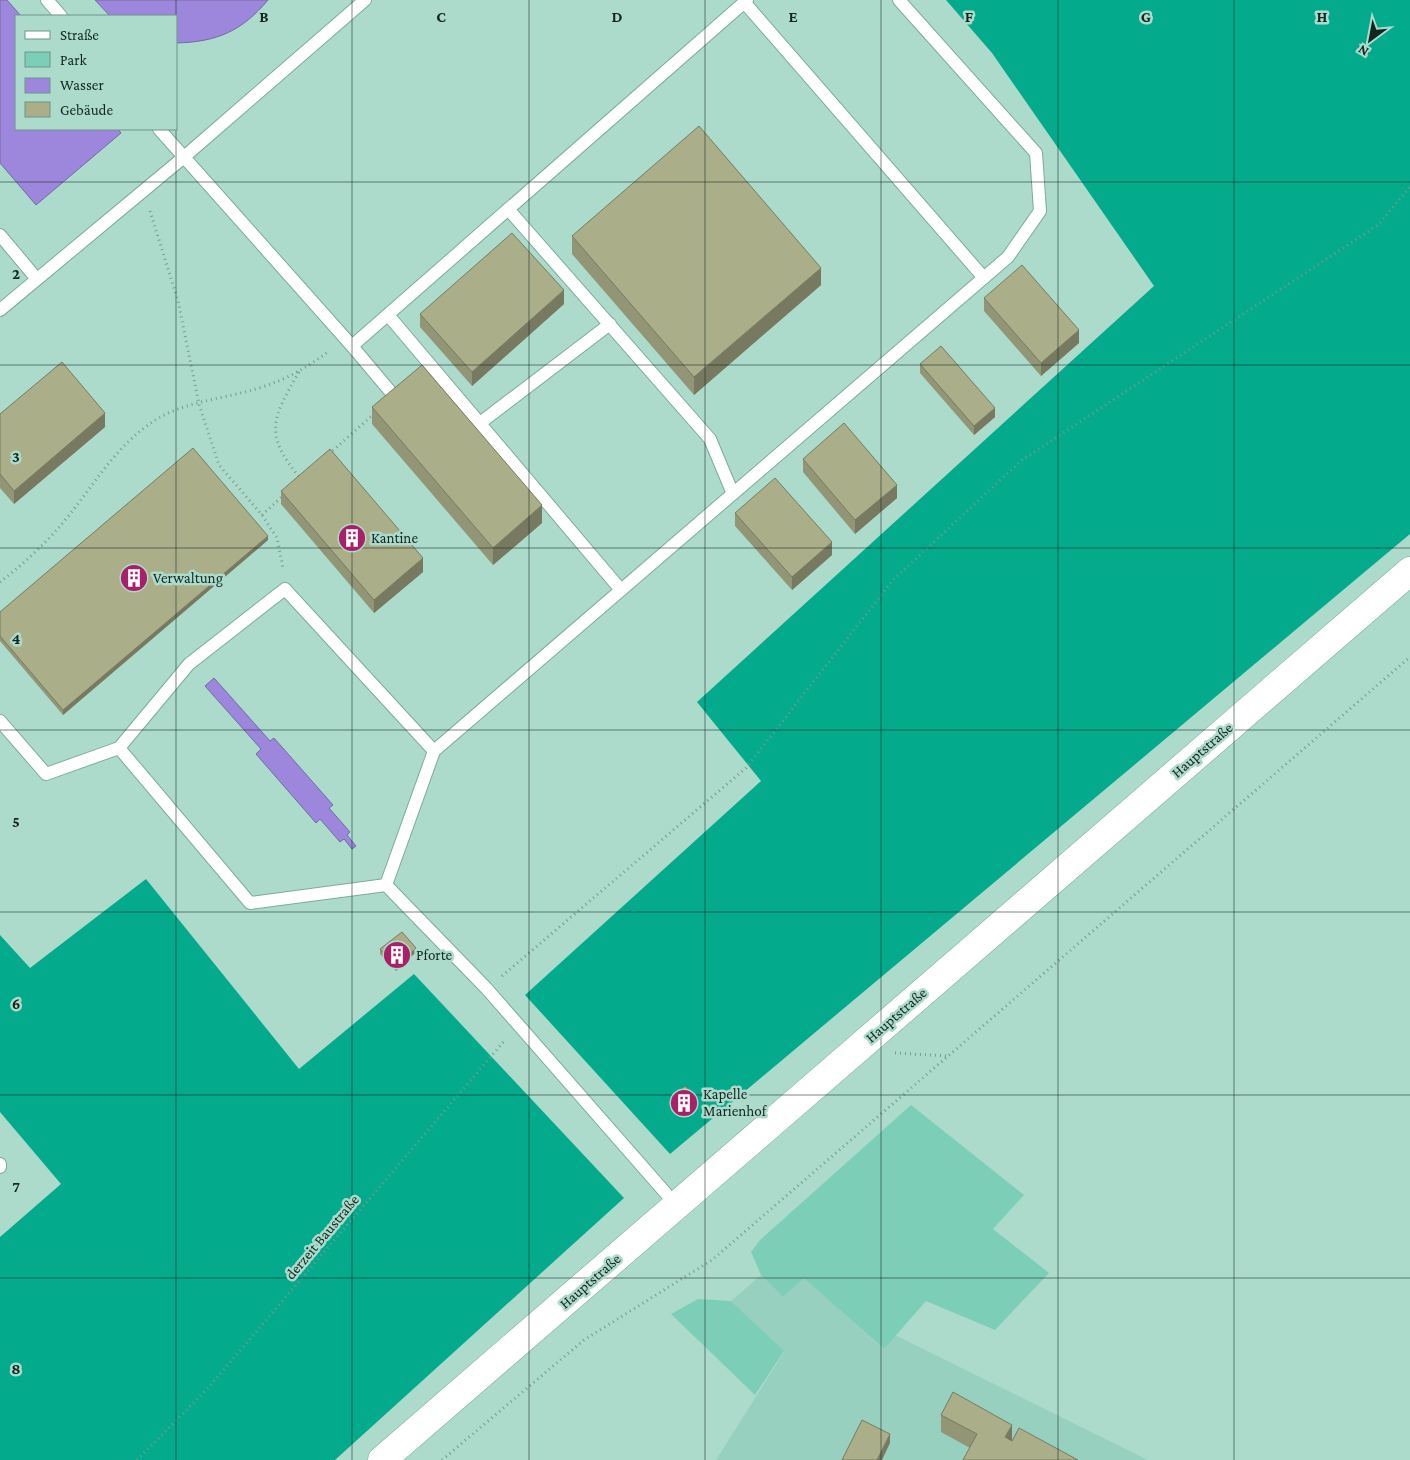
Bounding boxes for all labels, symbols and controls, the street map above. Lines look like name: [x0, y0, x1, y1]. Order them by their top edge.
text: B: [259, 8, 269, 25]
text: C: [436, 8, 446, 25]
text: D: [611, 8, 623, 25]
text: E: [788, 8, 798, 25]
text: F: [965, 8, 974, 25]
text: G: [1141, 8, 1151, 25]
text: H: [1317, 8, 1328, 25]
legend: [15, 15, 178, 130]
north arrow: [1345, 15, 1395, 65]
text: Straße: [60, 27, 99, 43]
text: N: [1354, 41, 1371, 60]
text: Park: [60, 52, 87, 68]
text: Wasser: [60, 77, 104, 93]
text: Gebäude: [60, 102, 114, 118]
text: 2: [12, 265, 20, 282]
text: 3: [12, 448, 20, 465]
building icon: Kantine: [337, 523, 367, 553]
place label: Kantine: [371, 530, 418, 546]
building icon: Verwaltung: [119, 563, 149, 593]
place label: Verwaltung: [153, 570, 223, 587]
text: 4: [12, 630, 21, 647]
street label: Hauptstraße: [1168, 719, 1237, 781]
text: 5: [12, 813, 20, 830]
building icon: Pforte: [382, 940, 412, 970]
place label: Pforte: [416, 947, 453, 963]
street label: Hauptstraße: [862, 984, 931, 1046]
text: 6: [12, 995, 20, 1012]
place label: Kapelle Marienhof: [703, 1086, 768, 1119]
building icon: Kapelle Marienhof: [669, 1088, 699, 1118]
text: 7: [12, 1178, 20, 1195]
street label: derzeit Baustraße: [282, 1191, 362, 1282]
street label: Hauptstraße: [556, 1250, 625, 1312]
text: 8: [11, 1360, 21, 1377]

